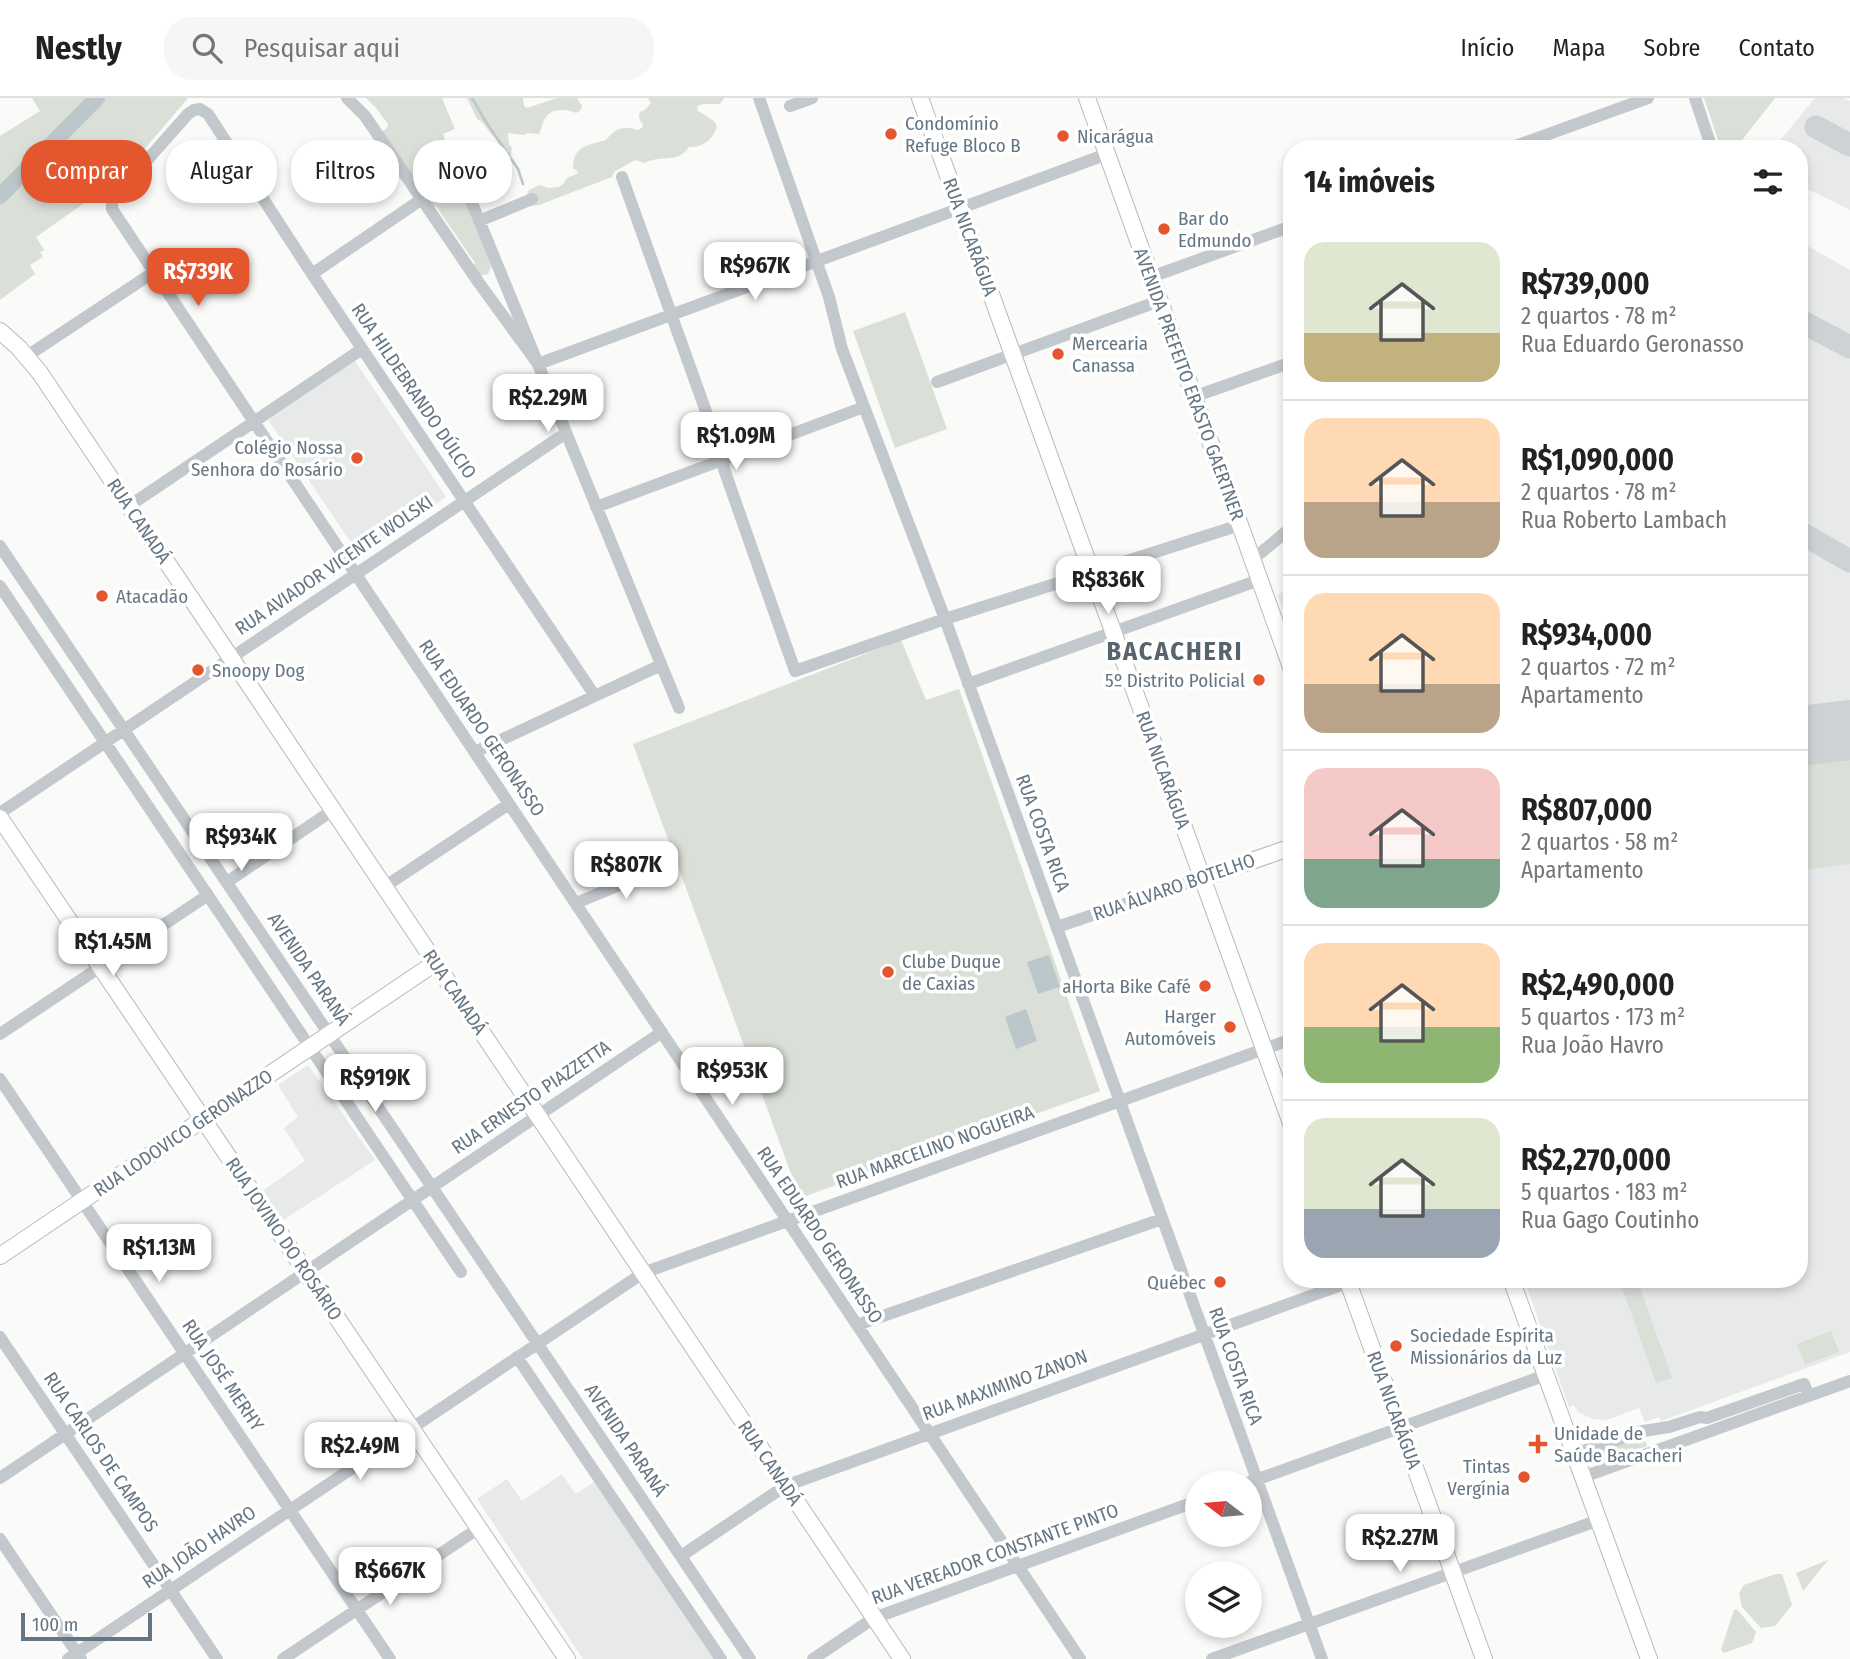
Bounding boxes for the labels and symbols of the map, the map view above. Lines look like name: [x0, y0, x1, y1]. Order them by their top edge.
place label: Condomínio Refuge Bloco B: [905, 112, 1021, 157]
place label: Nicarágua: [1077, 125, 1154, 148]
marker: Condomínio Refuge Bloco B: [883, 126, 899, 142]
marker: Nicarágua: [1055, 128, 1071, 144]
street label: RUA NICARÁGUA: [938, 175, 1002, 299]
place label: Bar do Edmundo: [1178, 207, 1251, 252]
marker: Bar do Edmundo: [1156, 221, 1172, 237]
pin: R$967K: [698, 242, 812, 302]
street label: AVENIDA PREFEITO ERASTO GAERTNER: [1129, 245, 1249, 523]
pin: R$739K: [141, 248, 255, 308]
street label: RUA HILDEBRANDO DÚLCIO: [347, 299, 481, 483]
place label: Mercearia Canassa: [1072, 332, 1148, 377]
marker: Mercearia Canassa: [1050, 346, 1066, 362]
pin: R$2.29M: [483, 374, 613, 434]
pin: R$1.09M: [671, 412, 801, 472]
place label: Colégio Nossa Senhora do Rosário: [191, 436, 343, 481]
marker: Colégio Nossa Senhora do Rosário: [349, 450, 365, 466]
street label: RUA CANADÁ: [102, 474, 176, 568]
street label: RUA AVIADOR VICENTE WOLSKI: [231, 490, 437, 640]
pin: R$836K: [1051, 556, 1165, 616]
place label: Atacadão: [116, 585, 188, 608]
marker: Atacadão: [94, 588, 110, 604]
street label: RUA EDUARDO GERONASSO: [414, 635, 550, 821]
district label: BACACHERI: [1107, 636, 1243, 667]
place label: Snoopy Dog: [212, 659, 304, 682]
marker: Snoopy Dog: [190, 662, 206, 678]
place label: 5º Distrito Policial: [1105, 669, 1245, 692]
marker: 5º Distrito Policial: [1251, 672, 1267, 688]
street label: RUA NICARÁGUA: [1131, 708, 1195, 832]
street label: RUA COSTA RICA: [1011, 771, 1075, 895]
pin: R$934K: [184, 814, 298, 873]
pin: R$807K: [569, 842, 683, 901]
street label: RUA ÁLVARO BOTELHO: [1090, 848, 1258, 926]
street label: AVENIDA PARANÁ: [263, 908, 355, 1030]
pin: R$1.45M: [48, 918, 178, 978]
street label: RUA CANADÁ: [418, 945, 492, 1039]
place label: Clube Duque de Caxias: [902, 950, 1001, 995]
marker: Clube Duque de Caxias: [880, 964, 896, 980]
place label: aHorta Bike Café: [1062, 975, 1191, 998]
marker: aHorta Bike Café: [1197, 978, 1213, 994]
place label: Harger Automóveis: [1125, 1005, 1216, 1050]
marker: Harger Automóveis: [1222, 1019, 1238, 1035]
street label: RUA ERNESTO PIAZZETTA: [447, 1035, 615, 1159]
pin: R$953K: [675, 1048, 789, 1107]
pin: R$919K: [318, 1054, 432, 1114]
street label: RUA LODOVICO GERONAZZO: [89, 1064, 277, 1202]
street label: RUA MARCELINO NOGUEIRA: [833, 1100, 1037, 1194]
street label: RUA EDUARDO GERONASSO: [752, 1142, 888, 1328]
street label: RUA JOVINO DO ROSÁRIO: [221, 1153, 347, 1325]
pin: R$1.13M: [94, 1224, 224, 1284]
place label: Québec: [1147, 1271, 1206, 1294]
marker: Québec: [1212, 1274, 1228, 1290]
street label: RUA COSTA RICA: [1204, 1304, 1268, 1428]
street label: RUA JOSÉ MERHY: [177, 1315, 269, 1435]
place label: Sociedade Espírita Missionários da Luz: [1410, 1324, 1562, 1369]
marker: Sociedade Espírita Missionários da Luz: [1388, 1338, 1404, 1354]
street label: RUA MAXIMINO ZANON: [919, 1344, 1091, 1426]
street label: RUA NICARÁGUA: [1362, 1348, 1426, 1472]
street label: RUA CARLOS DE CAMPOS: [39, 1368, 163, 1536]
street label: AVENIDA PARANÁ: [580, 1379, 672, 1501]
street label: RUA CANADÁ: [733, 1416, 807, 1510]
pin: R$2.49M: [295, 1422, 425, 1482]
place label: Unidade de Saúde Bacacheri: [1554, 1422, 1683, 1467]
marker: Unidade de Saúde Bacacheri: [1528, 1434, 1548, 1454]
place label: Tintas Vergínia: [1447, 1455, 1510, 1500]
marker: Tintas Vergínia: [1516, 1469, 1532, 1485]
north arrow: [1185, 1470, 1262, 1547]
street label: RUA VEREADOR CONSTANTE PINTO: [868, 1499, 1122, 1609]
street label: RUA JOÃO HAVRO: [138, 1501, 260, 1593]
pin: R$2.27M: [1335, 1514, 1465, 1574]
pin: R$667K: [333, 1548, 447, 1607]
scale bar: [21, 1610, 152, 1642]

